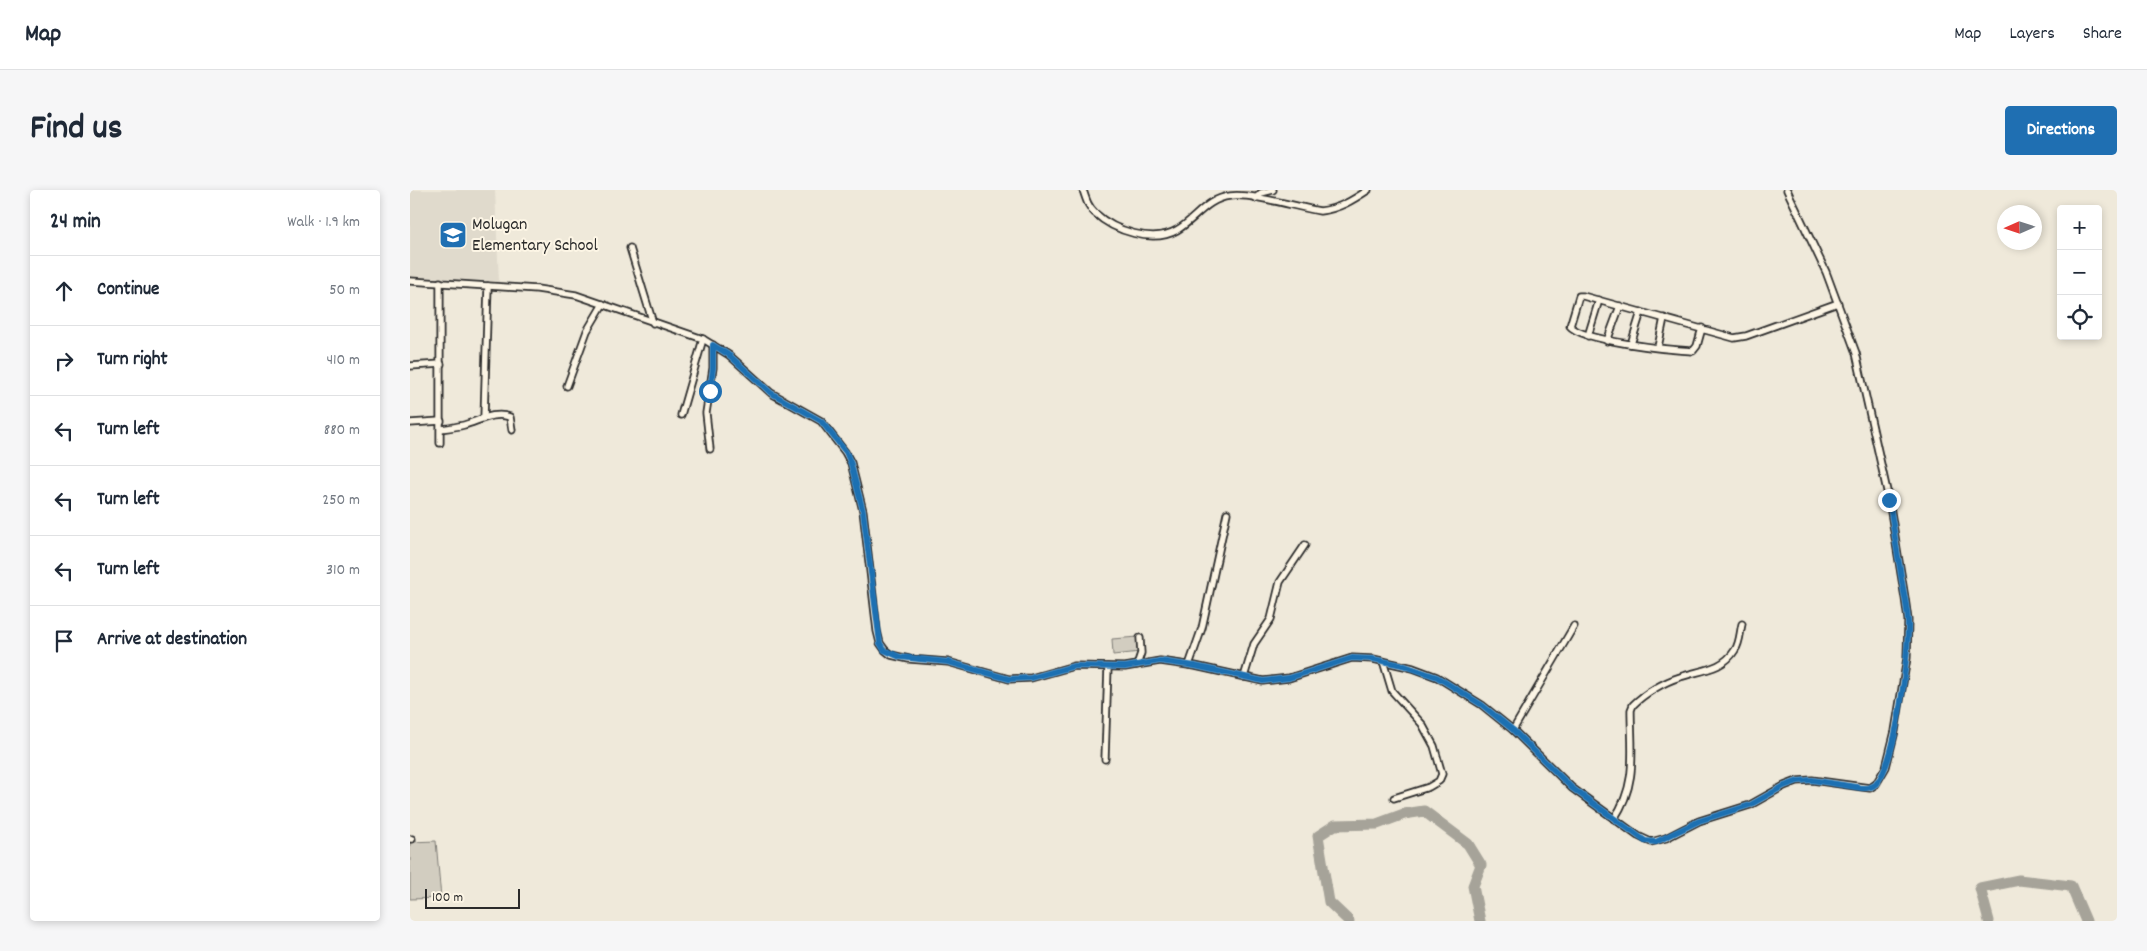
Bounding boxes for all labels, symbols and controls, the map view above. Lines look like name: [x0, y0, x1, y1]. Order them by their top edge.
text: Map: [25, 18, 61, 52]
text: Map: [1954, 22, 1981, 47]
text: Layers: [2009, 22, 2055, 47]
text: Share: [2083, 22, 2122, 47]
text: Find us: [30, 105, 122, 155]
button: Directions: [2005, 106, 2117, 155]
north arrow: [1997, 205, 2042, 250]
map controls: [2057, 205, 2102, 340]
button: +: [2057, 205, 2102, 250]
text: 24 min: [50, 208, 101, 238]
text: Walk · 1.9 km: [287, 211, 360, 234]
place label: Molugan Elementary School: [472, 213, 599, 259]
school or university icon: Molugan Elementary School: [438, 220, 468, 250]
button: −: [2057, 250, 2102, 295]
icon: ahead: [50, 277, 78, 305]
text: Continue: [97, 277, 159, 304]
text: 50 m: [329, 279, 360, 302]
button: locate: [2057, 295, 2102, 340]
icon: right: [50, 347, 78, 375]
text: Turn right: [97, 347, 168, 374]
text: 410 m: [326, 349, 360, 372]
route start: [699, 380, 722, 403]
icon: left: [50, 417, 78, 445]
text: Turn left: [97, 417, 160, 444]
text: 880 m: [324, 419, 360, 442]
icon: left: [50, 487, 78, 515]
text: Turn left: [97, 487, 160, 514]
text: 250 m: [322, 489, 360, 512]
route end: [1878, 489, 1901, 512]
icon: left: [50, 557, 78, 585]
text: Turn left: [97, 557, 160, 584]
text: 310 m: [326, 559, 360, 582]
icon: arrive: [50, 627, 78, 655]
text: Arrive at destination: [97, 627, 247, 654]
scale bar: [425, 886, 520, 909]
text: 100 m: [432, 888, 463, 908]

